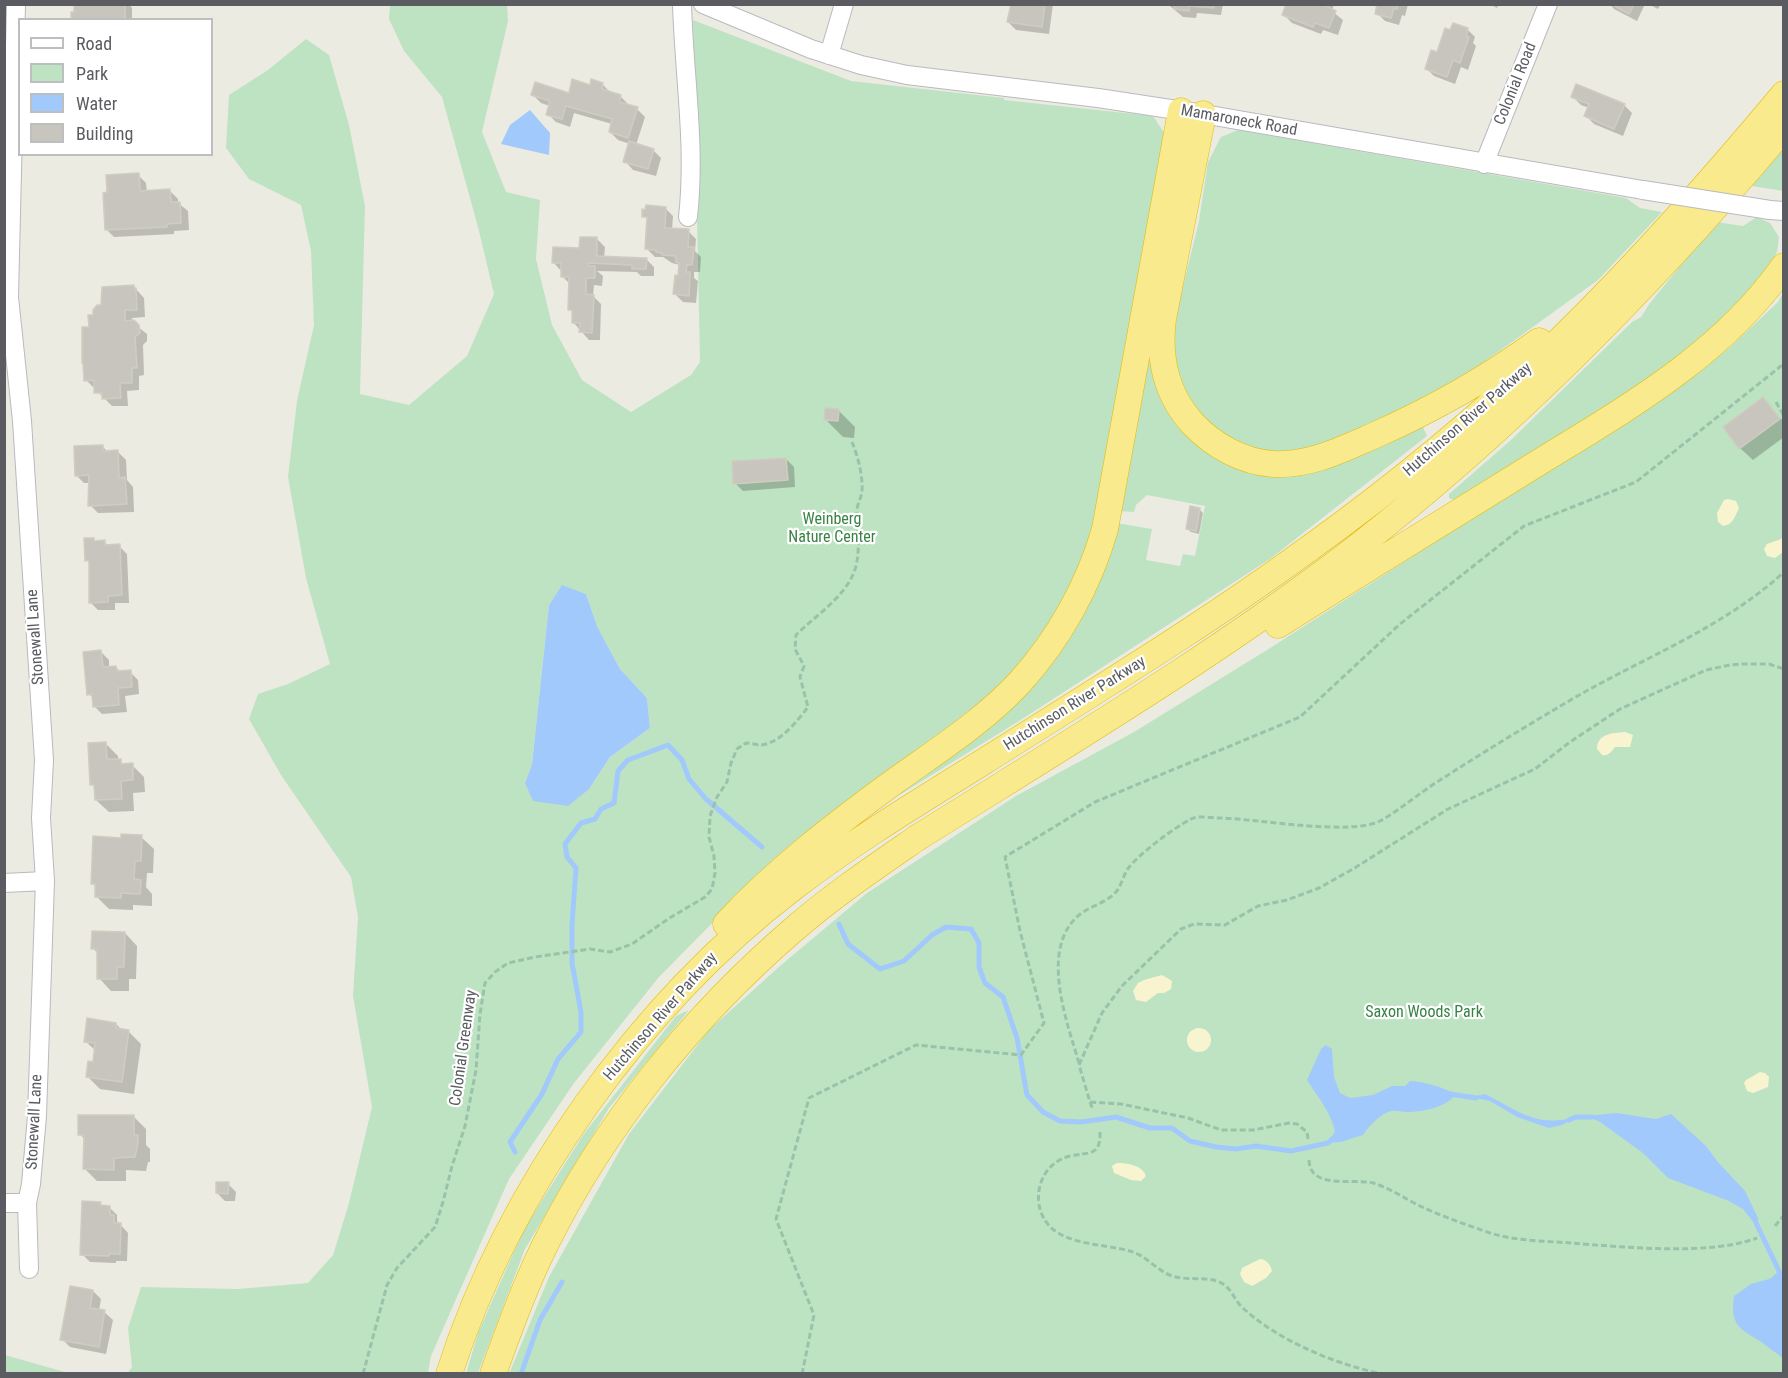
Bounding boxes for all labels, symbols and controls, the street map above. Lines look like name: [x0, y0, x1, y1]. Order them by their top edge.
legend: [18, 18, 213, 156]
text: Road: [76, 33, 112, 54]
street label: Colonial Road: [1491, 40, 1541, 128]
text: Park: [76, 63, 108, 84]
text: Water: [76, 93, 117, 114]
street label: Mamaroneck Road: [1179, 101, 1299, 141]
text: Building: [76, 123, 133, 144]
street label: Hutchinson River Parkway: [1400, 359, 1536, 481]
park label: Weinberg Nature Center: [788, 510, 876, 548]
street label: Stonewall Lane: [23, 589, 49, 685]
street label: Hutchinson River Parkway: [1000, 652, 1150, 756]
street label: Hutchinson River Parkway: [600, 949, 722, 1085]
street label: Colonial Greenway: [446, 989, 482, 1107]
park label: Saxon Woods Park: [1365, 1003, 1483, 1023]
street label: Stonewall Lane: [23, 1074, 47, 1170]

